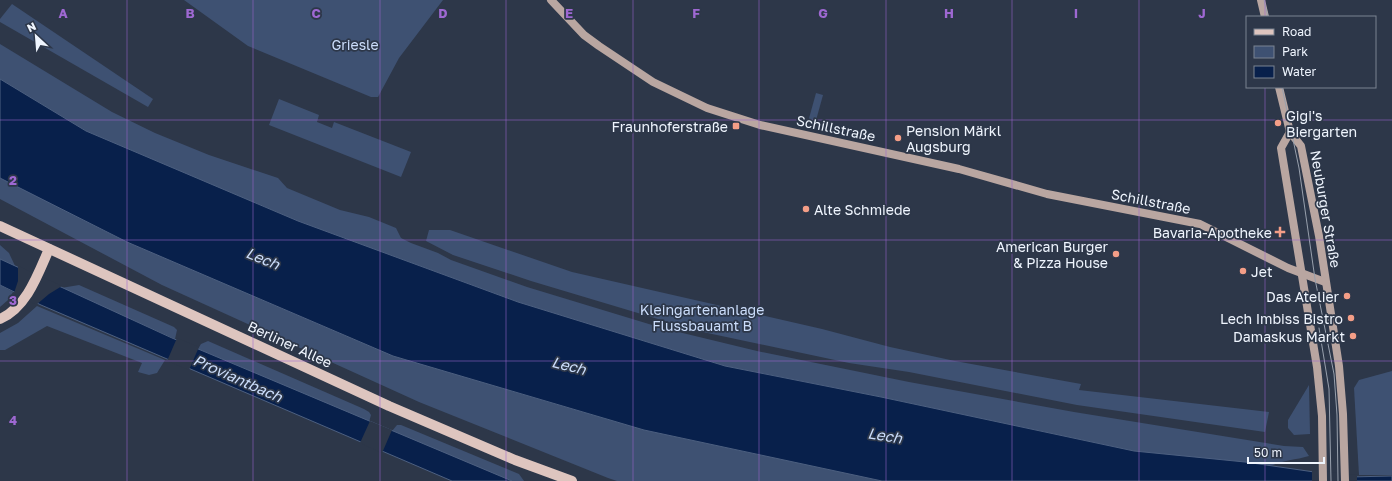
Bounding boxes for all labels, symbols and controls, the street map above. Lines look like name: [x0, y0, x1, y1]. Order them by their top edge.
text: A: [58, 5, 68, 21]
text: B: [185, 5, 195, 21]
text: C: [311, 5, 321, 21]
text: D: [438, 5, 448, 21]
text: E: [565, 5, 573, 21]
text: F: [692, 5, 700, 21]
text: G: [818, 5, 828, 21]
text: H: [944, 5, 954, 21]
text: I: [1074, 5, 1078, 21]
text: J: [1198, 5, 1206, 21]
north arrow: [16, 16, 56, 56]
legend: [1246, 16, 1376, 88]
text: N: [25, 19, 38, 34]
text: Road: [1282, 24, 1311, 39]
park label: Griesle: [331, 36, 379, 53]
text: Park: [1282, 44, 1308, 59]
text: Water: [1282, 64, 1316, 79]
place label: Gigi's Biergarten: [1286, 107, 1357, 140]
street label: Schillstraße: [795, 111, 877, 145]
place label: Fraunhoferstraße: [611, 118, 728, 135]
marker: Gigi's Biergarten: [1273, 118, 1283, 128]
marker: Fraunhoferstraße: [731, 121, 741, 131]
place label: Pension Märkl Augsburg: [906, 122, 1001, 155]
marker: Pension Märkl Augsburg: [893, 133, 903, 143]
street label: Neuburger Straße: [1307, 149, 1345, 269]
text: 2: [9, 172, 17, 188]
street label: Schillstraße: [1110, 185, 1192, 217]
place label: Alte Schmiede: [814, 201, 911, 218]
marker: Alte Schmiede: [801, 204, 811, 214]
place label: Bavaria-Apotheke: [1153, 224, 1272, 241]
marker: Bavaria-Apotheke: [1275, 227, 1285, 237]
place label: American Burger & Pizza House: [996, 238, 1109, 271]
water label: Lech: [244, 243, 283, 273]
marker: American Burger & Pizza House: [1111, 249, 1121, 259]
place label: Jet: [1251, 263, 1273, 280]
marker: Jet: [1238, 266, 1248, 276]
place label: Das Atelier: [1266, 288, 1340, 305]
marker: Das Atelier: [1342, 291, 1352, 301]
text: 3: [9, 292, 17, 308]
park label: Kleingartenanlage Flussbauamt B: [640, 301, 764, 334]
place label: Lech Imbiss Bistro: [1220, 310, 1343, 327]
marker: Lech Imbiss Bistro: [1346, 313, 1356, 323]
street label: Berliner Allee: [245, 317, 335, 371]
place label: Damaskus Markt: [1233, 328, 1345, 345]
marker: Damaskus Markt: [1348, 331, 1358, 341]
water label: Proviantbach: [191, 350, 286, 406]
water label: Lech: [550, 352, 589, 378]
text: 4: [9, 412, 17, 428]
water label: Lech: [867, 423, 904, 447]
scale bar: [1248, 439, 1324, 465]
text: 50 m: [1254, 445, 1282, 460]

